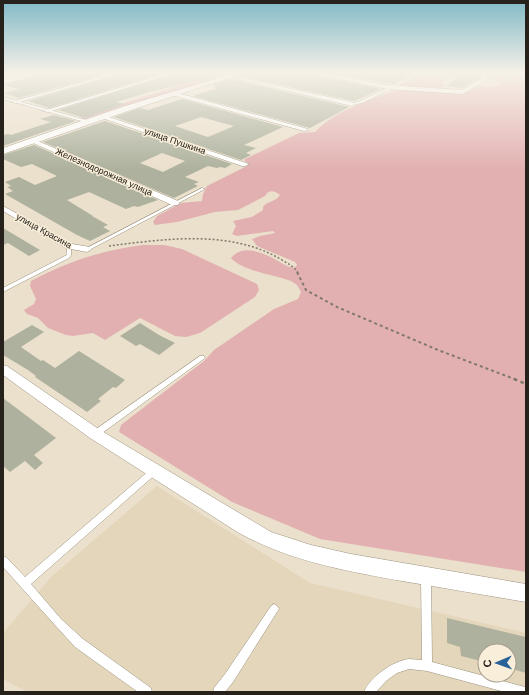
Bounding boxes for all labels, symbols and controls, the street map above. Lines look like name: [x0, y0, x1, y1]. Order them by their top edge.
street label: улица Пушкина: [143, 125, 207, 157]
street label: Железнодорожная улица: [54, 145, 154, 199]
street label: улица Красина: [14, 211, 74, 251]
north arrow: [477, 643, 517, 683]
text: С: [480, 659, 494, 668]

